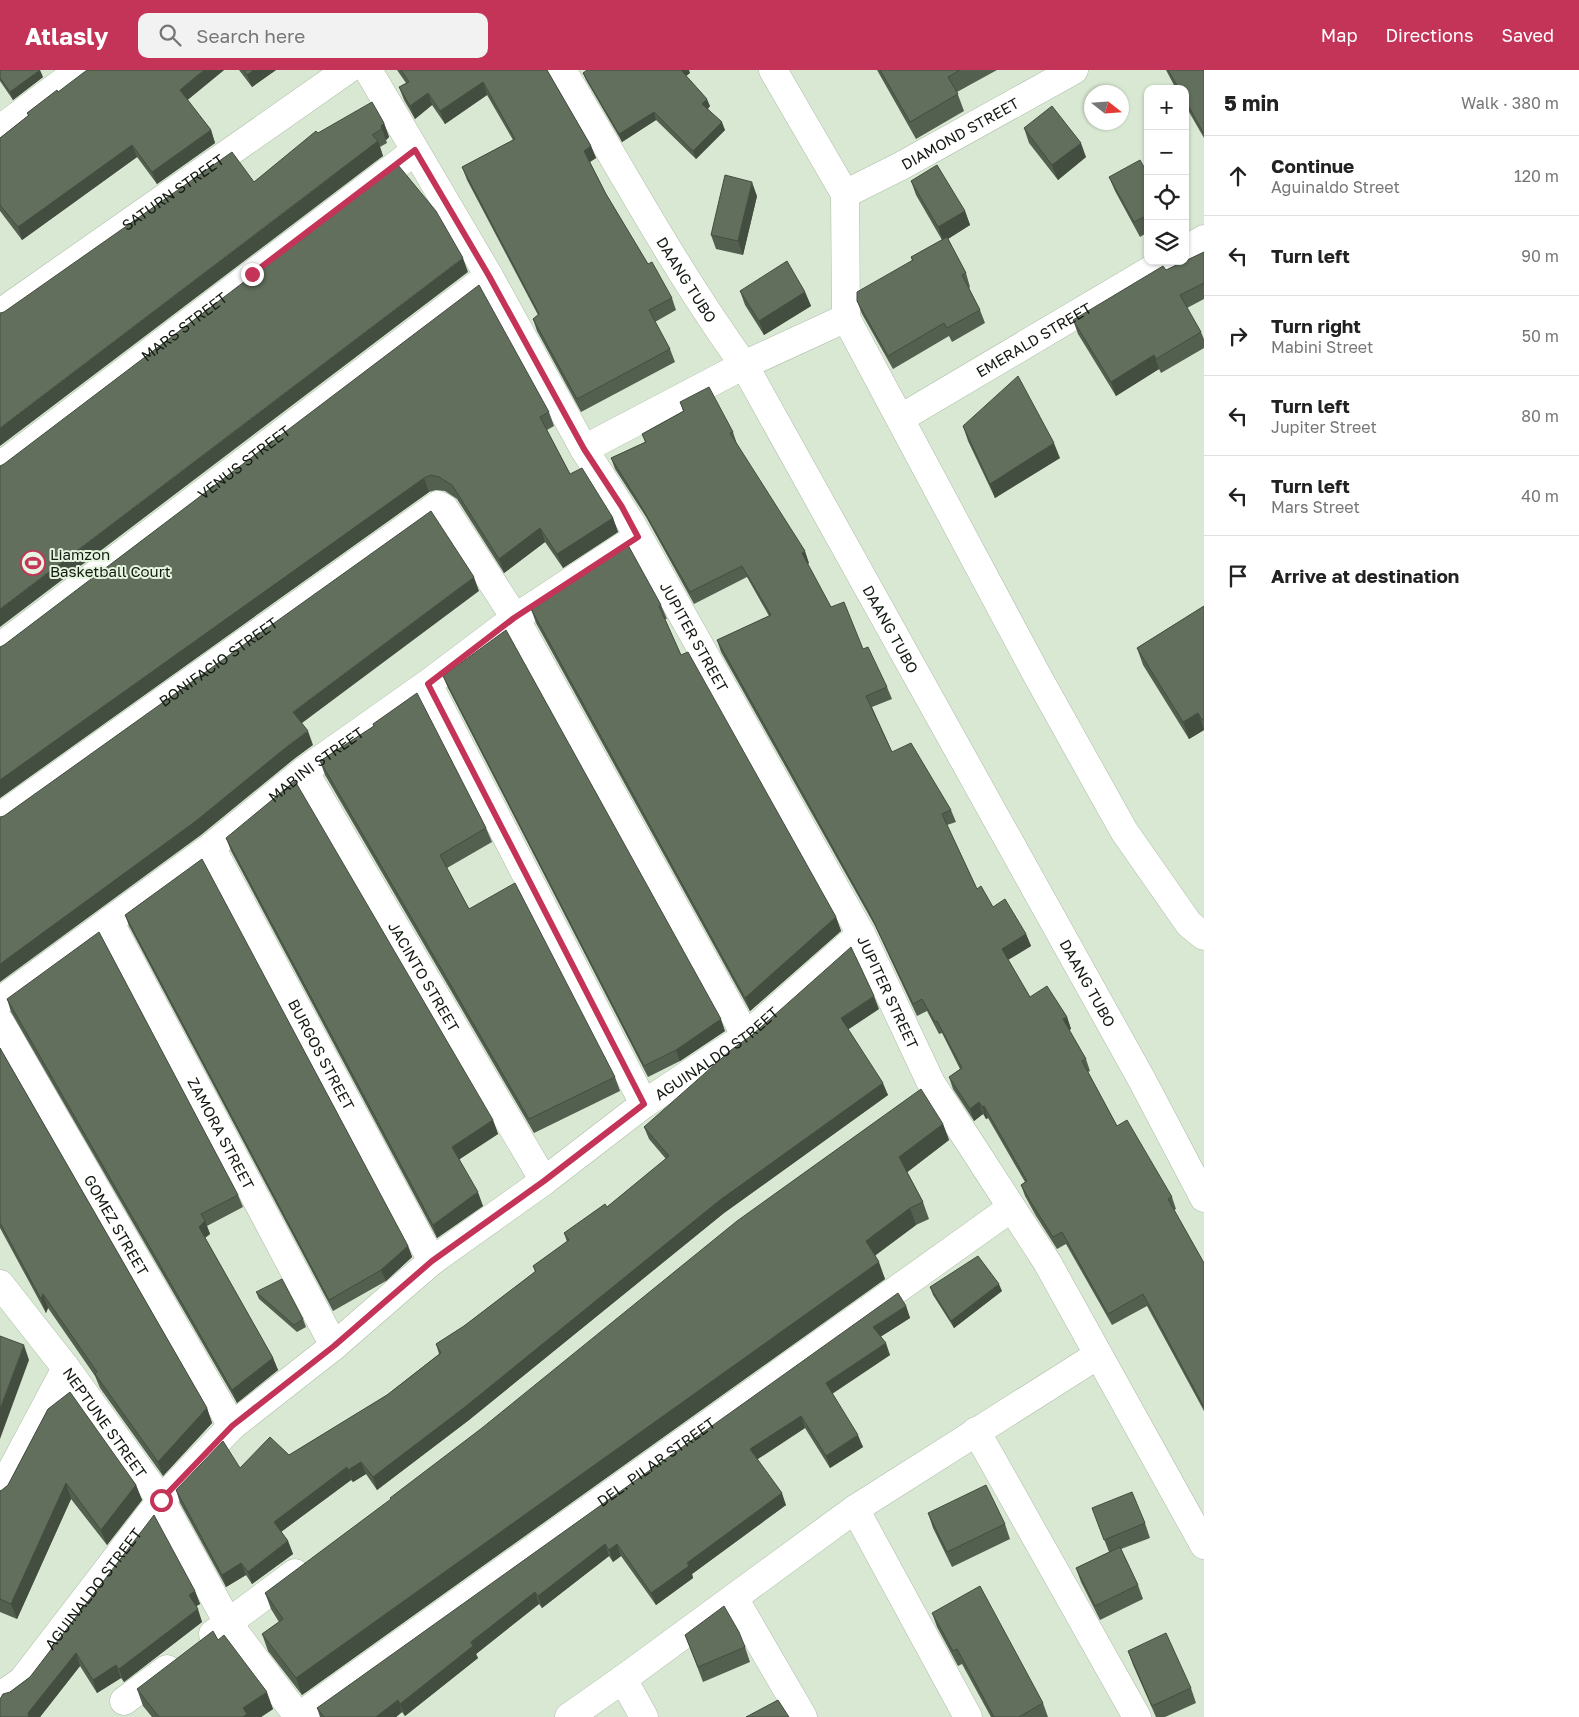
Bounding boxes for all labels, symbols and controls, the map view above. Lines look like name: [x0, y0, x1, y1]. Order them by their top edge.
search box: [138, 13, 488, 58]
text: Atlasly: [25, 21, 108, 50]
icon: search: [156, 21, 184, 49]
text: Search here: [196, 24, 305, 47]
text: Map: [1321, 24, 1357, 46]
text: Directions: [1385, 24, 1473, 46]
text: Saved: [1501, 24, 1554, 46]
north arrow: [1084, 85, 1129, 130]
map controls: [1144, 85, 1189, 265]
button: +: [1144, 85, 1189, 130]
text: 5 min: [1224, 90, 1279, 116]
street label: DIAMOND STREET: [898, 93, 1022, 173]
text: Walk · 380 m: [1461, 93, 1559, 113]
button: −: [1144, 130, 1189, 175]
street label: SATURN STREET: [118, 150, 227, 234]
text: Continue: [1271, 154, 1354, 177]
icon: ahead: [1224, 162, 1252, 190]
text: 120 m: [1514, 166, 1559, 186]
button: locate: [1144, 175, 1189, 220]
text: Aguinaldo Street: [1271, 177, 1400, 197]
button: layers: [1144, 220, 1189, 265]
street label: DAANG TUBO: [653, 234, 721, 326]
icon: left: [1224, 242, 1252, 270]
text: Turn left: [1271, 244, 1350, 267]
text: 90 m: [1521, 246, 1559, 266]
route end: [241, 263, 264, 286]
street label: MARS STREET: [137, 288, 231, 365]
street label: EMERALD STREET: [973, 298, 1094, 381]
text: Turn right: [1271, 314, 1361, 337]
icon: right: [1224, 322, 1252, 350]
text: 50 m: [1522, 326, 1559, 346]
text: Mabini Street: [1271, 337, 1373, 357]
text: Turn left: [1271, 394, 1350, 417]
icon: left: [1224, 402, 1252, 430]
text: 80 m: [1521, 406, 1559, 426]
text: Jupiter Street: [1271, 417, 1377, 437]
street label: VENUS STREET: [194, 421, 294, 503]
text: Turn left: [1271, 474, 1350, 497]
icon: left: [1224, 482, 1252, 510]
text: 40 m: [1521, 486, 1559, 506]
text: Mars Street: [1271, 497, 1360, 517]
place label: Liamzon Basketball Court: [50, 545, 171, 580]
sports icon: Liamzon Basketball Court: [20, 550, 46, 576]
icon: arrive: [1224, 562, 1252, 590]
text: Arrive at destination: [1271, 564, 1459, 587]
street label: JUPITER STREET: [657, 578, 732, 695]
street label: DAANG TUBO: [859, 582, 923, 676]
street label: BONIFACIO STREET: [155, 613, 281, 710]
street label: MABINI STREET: [265, 723, 367, 806]
street label: JACINTO STREET: [385, 918, 463, 1035]
street label: JUPITER STREET: [854, 933, 923, 1052]
street label: DAANG TUBO: [1056, 936, 1120, 1030]
street label: BURGOS STREET: [285, 996, 359, 1113]
street label: AGUINALDO STREET: [651, 1003, 782, 1103]
street label: ZAMORA STREET: [184, 1074, 258, 1192]
street label: GOMEZ STREET: [81, 1171, 153, 1279]
street label: NEPTUNE STREET: [59, 1364, 151, 1481]
street label: DEL. PILAR STREET: [593, 1413, 719, 1510]
route start: [150, 1489, 173, 1512]
street label: AGUINALDO STREET: [41, 1524, 145, 1653]

